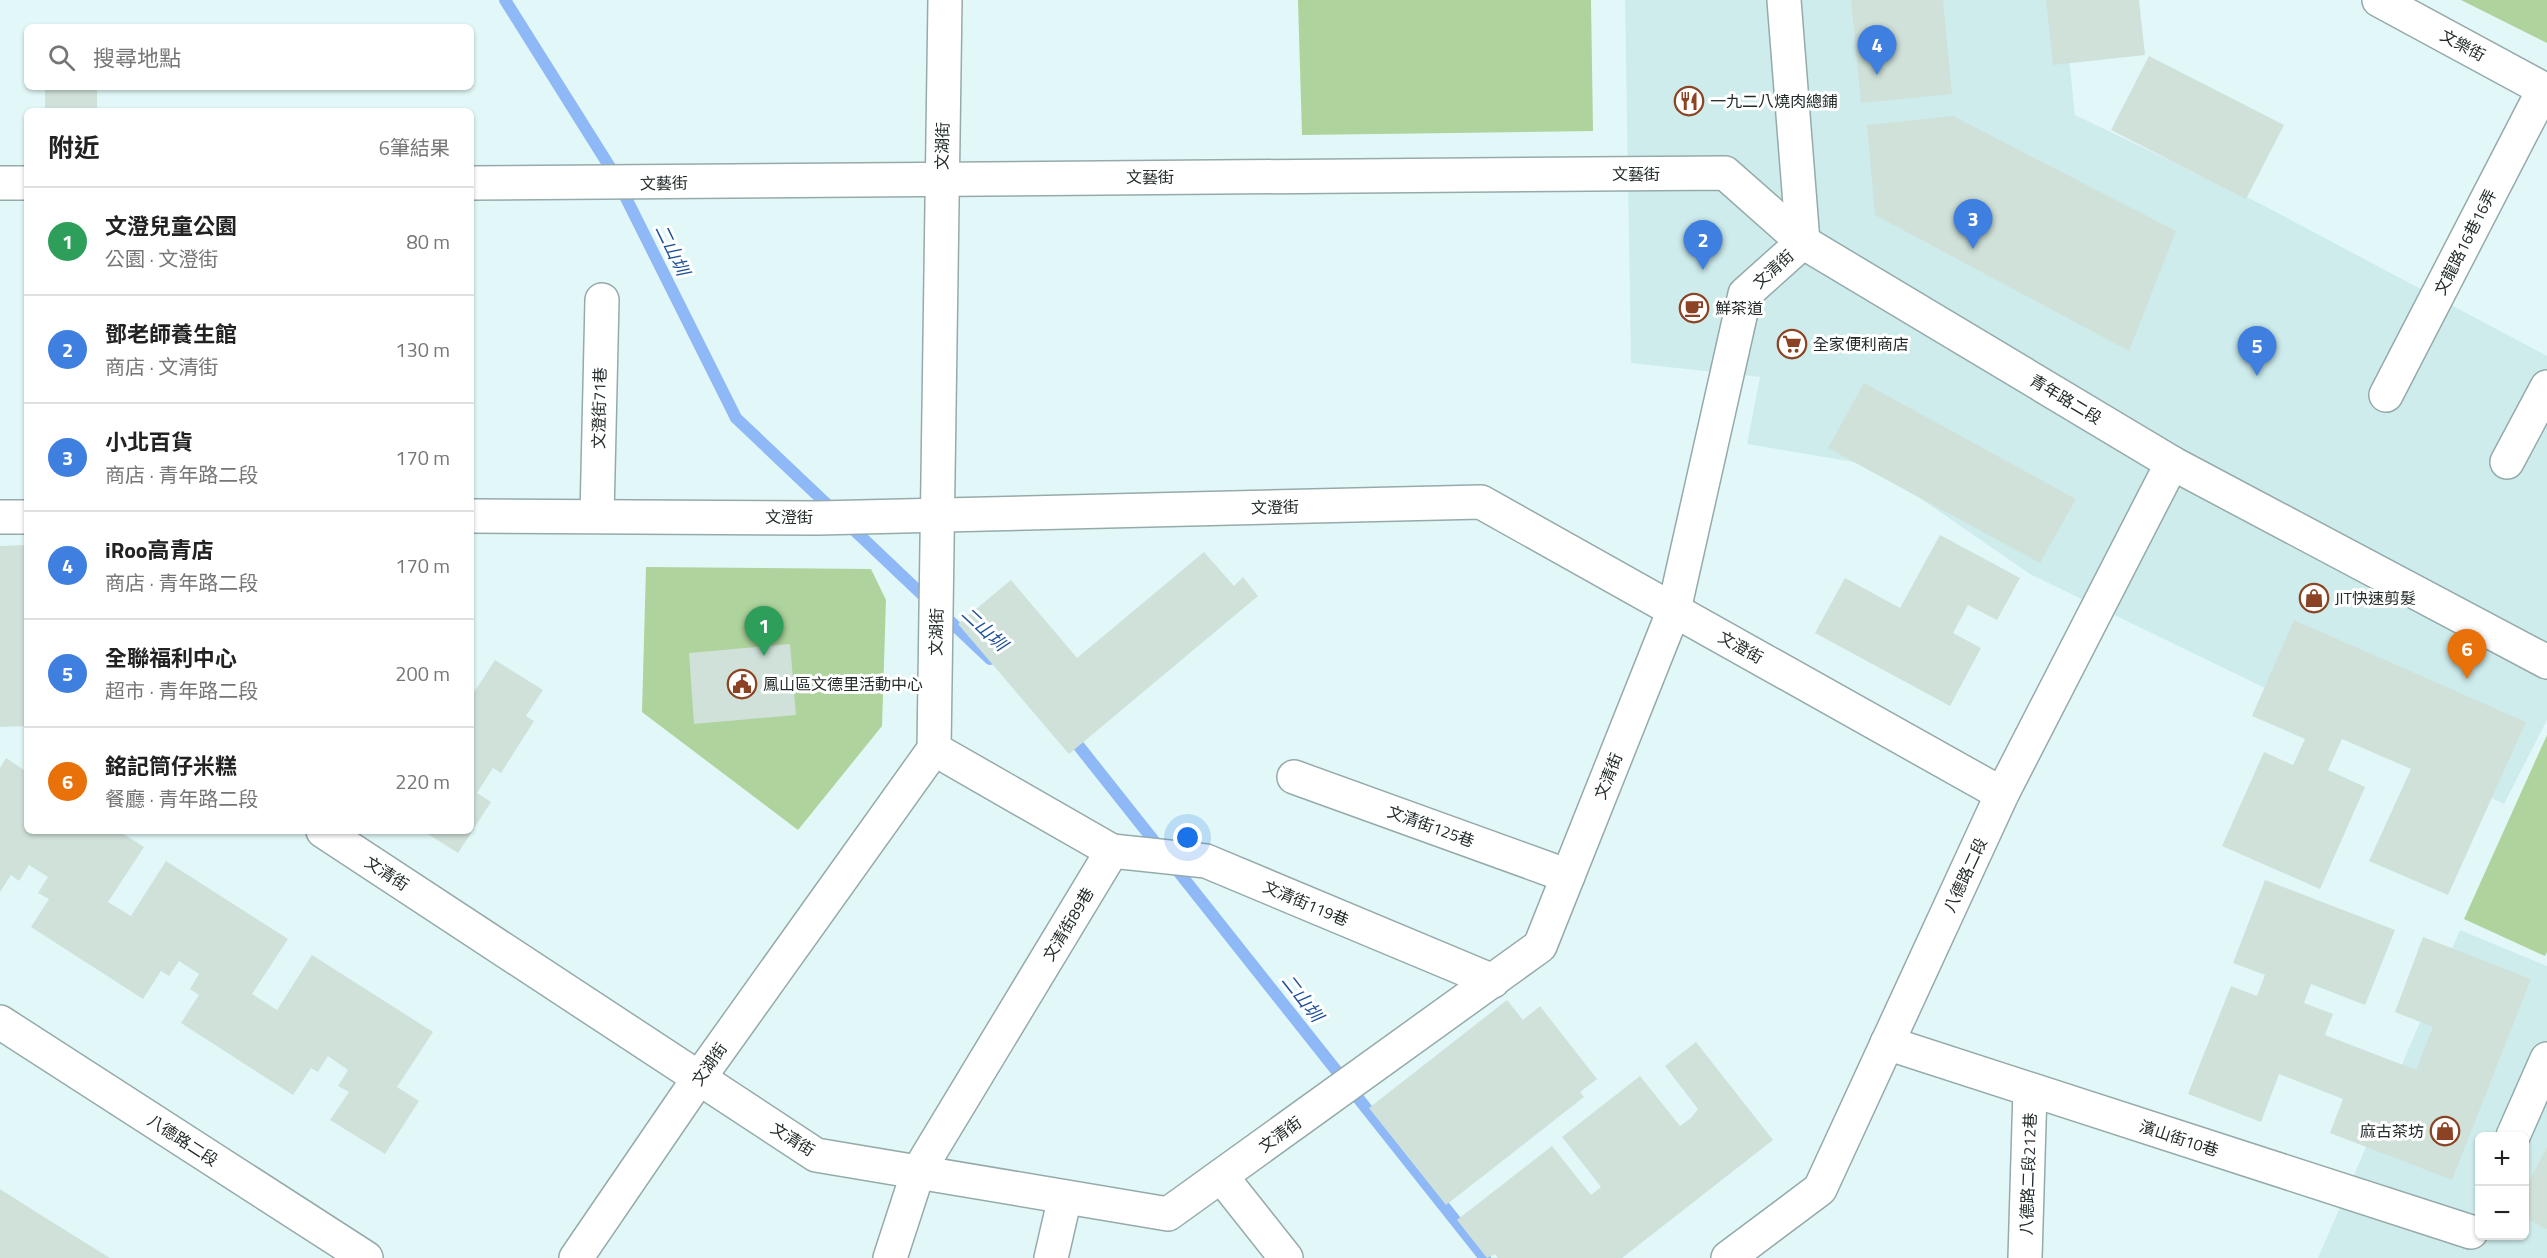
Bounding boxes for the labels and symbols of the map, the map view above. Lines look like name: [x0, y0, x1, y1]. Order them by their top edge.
street label: 文樂街: [2436, 23, 2490, 67]
pin: 4: [1858, 26, 1896, 75]
restaurant icon: 一九二八燒肉總鋪: [1673, 85, 1705, 117]
place label: 一九二八燒肉總鋪: [1710, 89, 1838, 113]
street label: 文湖街: [930, 122, 954, 170]
street label: 文藝街: [1612, 162, 1660, 186]
street label: 文藝街: [1126, 165, 1174, 189]
street label: 文藝街: [640, 171, 688, 195]
street label: 文龍路16巷16弄: [2428, 185, 2502, 299]
pin: 3: [1954, 200, 1992, 249]
water label: 二山圳: [648, 220, 698, 283]
pin: 2: [1684, 220, 1722, 270]
street label: 文清街: [1747, 244, 1799, 294]
cafe icon: 鮮茶道: [1678, 292, 1710, 324]
place label: 鮮茶道: [1715, 296, 1763, 320]
pin: 5: [2238, 326, 2276, 376]
supermarket icon: 全家便利商店: [1776, 328, 1808, 360]
place label: 全家便利商店: [1813, 332, 1909, 356]
street label: 文澄街71巷: [586, 367, 612, 449]
street label: 青年路二段: [2026, 368, 2106, 430]
street label: 文澄街: [1251, 495, 1299, 519]
street label: 文澄街: [765, 505, 813, 529]
shop icon: JIT快速剪髮: [2298, 582, 2330, 614]
place label: JIT快速剪髮: [2335, 586, 2416, 610]
water label: 二山圳: [955, 600, 1015, 659]
pin: 1: [744, 606, 783, 656]
street label: 文湖街: [924, 608, 948, 656]
street label: 文澄街: [1714, 625, 1768, 669]
pin: 6: [2448, 630, 2486, 679]
public building icon: 鳳山區文德里活動中心: [726, 668, 758, 700]
place label: 鳳山區文德里活動中心: [763, 672, 923, 696]
street label: 文清街: [1588, 749, 1628, 803]
street label: 文清街125巷: [1384, 799, 1478, 853]
your location: [1173, 823, 1202, 852]
street label: 八德路二段: [1937, 834, 1993, 916]
street label: 文清街: [360, 850, 414, 896]
street label: 文清街119巷: [1259, 874, 1353, 932]
street label: 文清街89巷: [1037, 883, 1099, 965]
water label: 二山圳: [1275, 968, 1332, 1030]
street label: 文湖街: [685, 1037, 733, 1091]
street label: 八德路二段: [143, 1108, 223, 1172]
street label: 文清街: [1254, 1110, 1306, 1158]
street label: 八德路二段212巷: [2014, 1112, 2042, 1236]
street label: 濱山街10巷: [2136, 1114, 2222, 1162]
shop icon: 麻古茶坊: [2429, 1115, 2461, 1147]
street label: 文清街: [766, 1116, 820, 1162]
place label: 麻古茶坊: [2360, 1119, 2424, 1143]

